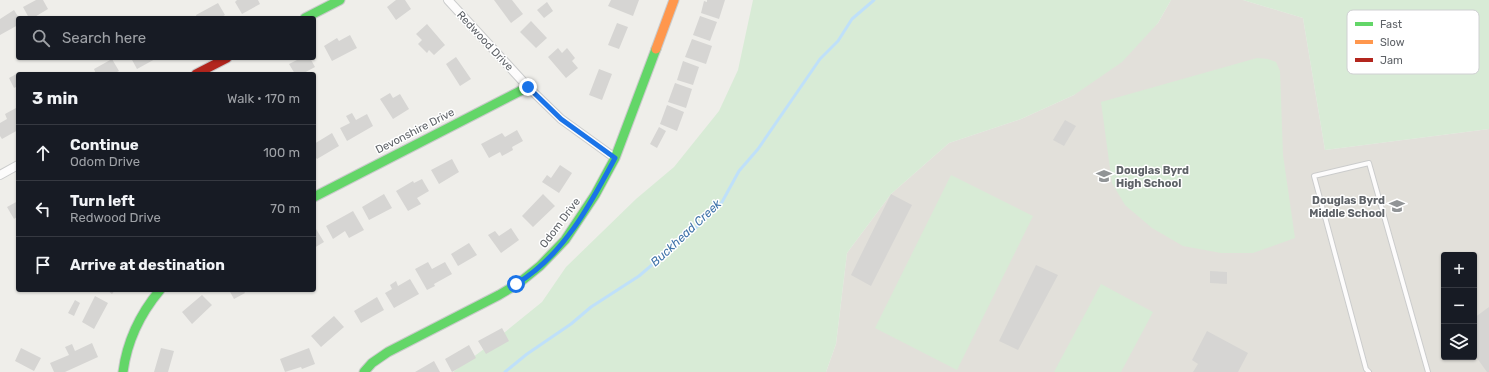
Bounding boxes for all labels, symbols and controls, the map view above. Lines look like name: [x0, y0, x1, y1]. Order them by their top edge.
street label: Redwood Drive: [454, 8, 516, 74]
legend: [1347, 10, 1479, 74]
search box: [16, 16, 316, 60]
text: Fast: [1380, 18, 1403, 31]
icon: search: [30, 27, 52, 49]
text: Search here: [62, 29, 146, 47]
text: Slow: [1380, 36, 1405, 49]
text: Jam: [1380, 54, 1403, 67]
route end: [519, 78, 537, 96]
text: 3 min: [32, 88, 78, 108]
text: Walk · 170 m: [227, 91, 300, 106]
street label: Devonshire Drive: [373, 106, 457, 156]
text: Continue: [70, 136, 139, 154]
icon: ahead: [32, 142, 54, 164]
text: 100 m: [263, 145, 300, 160]
text: Odom Drive: [70, 154, 140, 169]
place label: Douglas Byrd High School: [1116, 164, 1189, 190]
school or university icon: Douglas Byrd High School: [1095, 167, 1113, 185]
text: Turn left: [70, 192, 135, 210]
place label: Douglas Byrd Middle School: [1309, 194, 1385, 220]
street label: Odom Drive: [537, 195, 583, 251]
water label: Buckhead Creek: [648, 196, 725, 269]
school or university icon: Douglas Byrd Middle School: [1388, 197, 1406, 215]
icon: left: [32, 198, 54, 220]
text: 70 m: [270, 201, 300, 216]
text: Redwood Drive: [70, 210, 161, 225]
map controls: [1441, 252, 1477, 360]
button: +: [1441, 252, 1477, 288]
icon: arrive: [32, 254, 54, 276]
text: Arrive at destination: [70, 256, 225, 274]
route start: [507, 275, 525, 293]
button: −: [1441, 288, 1477, 324]
button: layers: [1441, 324, 1477, 360]

